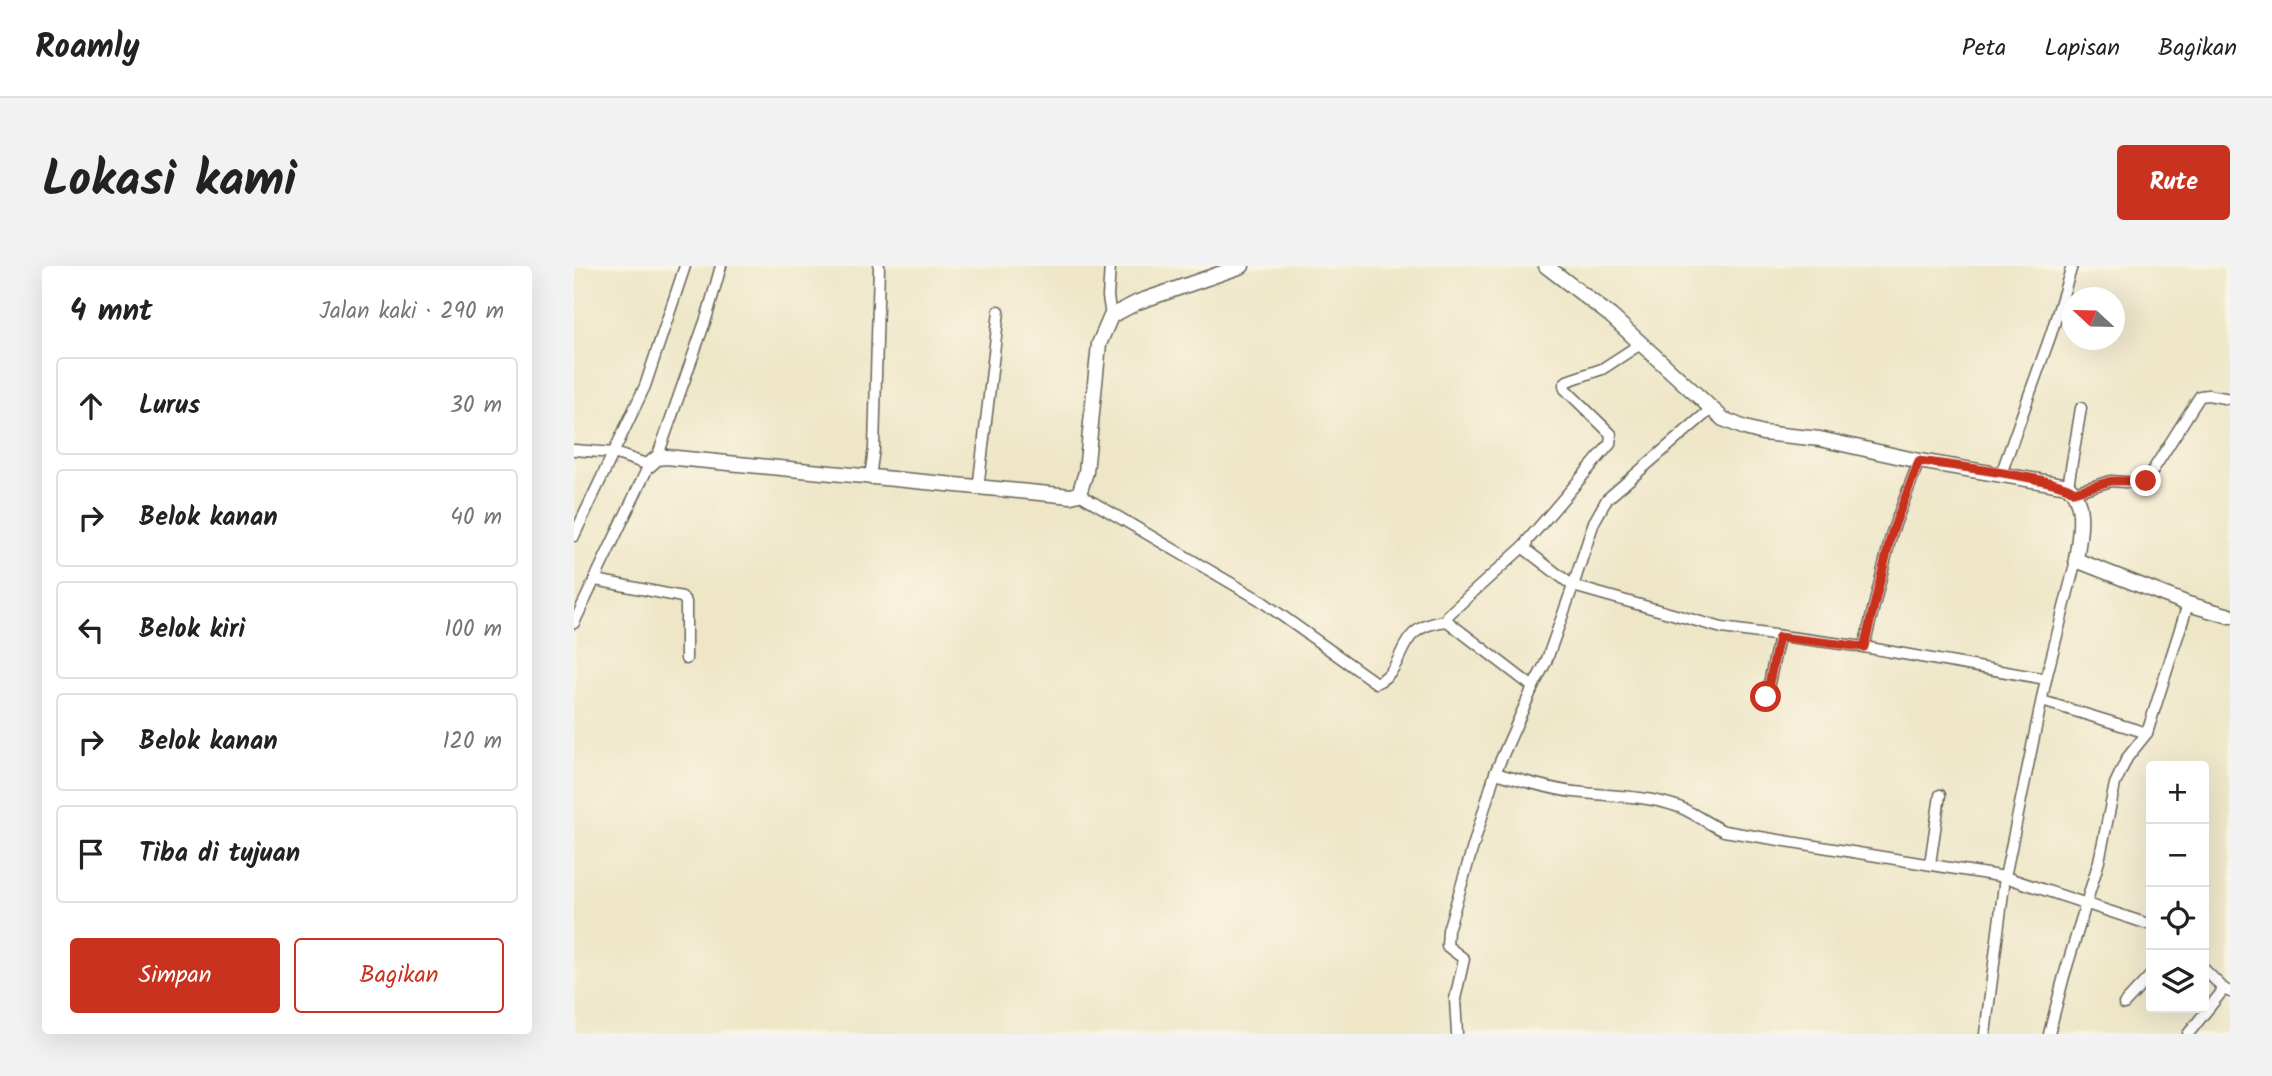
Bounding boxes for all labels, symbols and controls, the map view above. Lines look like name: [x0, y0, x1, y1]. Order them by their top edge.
text: Roamly: [35, 22, 140, 75]
text: Peta: [1962, 29, 2006, 68]
text: Lapisan: [2044, 29, 2120, 68]
text: Bagikan: [2158, 29, 2237, 68]
text: Lokasi kami: [42, 143, 297, 221]
button: Rute: [2117, 145, 2230, 220]
north arrow: [2062, 287, 2125, 350]
text: 4 mnt: [70, 288, 153, 336]
text: Jalan kaki · 290 m: [319, 294, 504, 330]
text: Lurus: [139, 385, 200, 427]
icon: ahead: [72, 387, 110, 425]
text: 30 m: [450, 388, 502, 424]
route end: [2130, 465, 2161, 496]
text: Belok kanan: [139, 497, 278, 539]
icon: right: [72, 499, 110, 537]
text: 40 m: [450, 500, 502, 536]
text: Belok kiri: [139, 609, 245, 651]
icon: left: [72, 611, 110, 649]
text: 100 m: [444, 612, 502, 648]
route start: [1750, 681, 1781, 712]
text: Belok kanan: [139, 721, 278, 763]
icon: right: [72, 723, 110, 761]
text: 120 m: [442, 724, 502, 760]
map controls: [2146, 761, 2209, 1013]
button: +: [2146, 761, 2209, 824]
button: −: [2146, 824, 2209, 887]
text: Tiba di tujuan: [139, 833, 300, 875]
icon: arrive: [72, 835, 110, 873]
button: locate: [2146, 887, 2209, 950]
button: Simpan: [70, 938, 280, 1013]
button: Bagikan: [294, 938, 504, 1013]
button: layers: [2146, 950, 2209, 1013]

